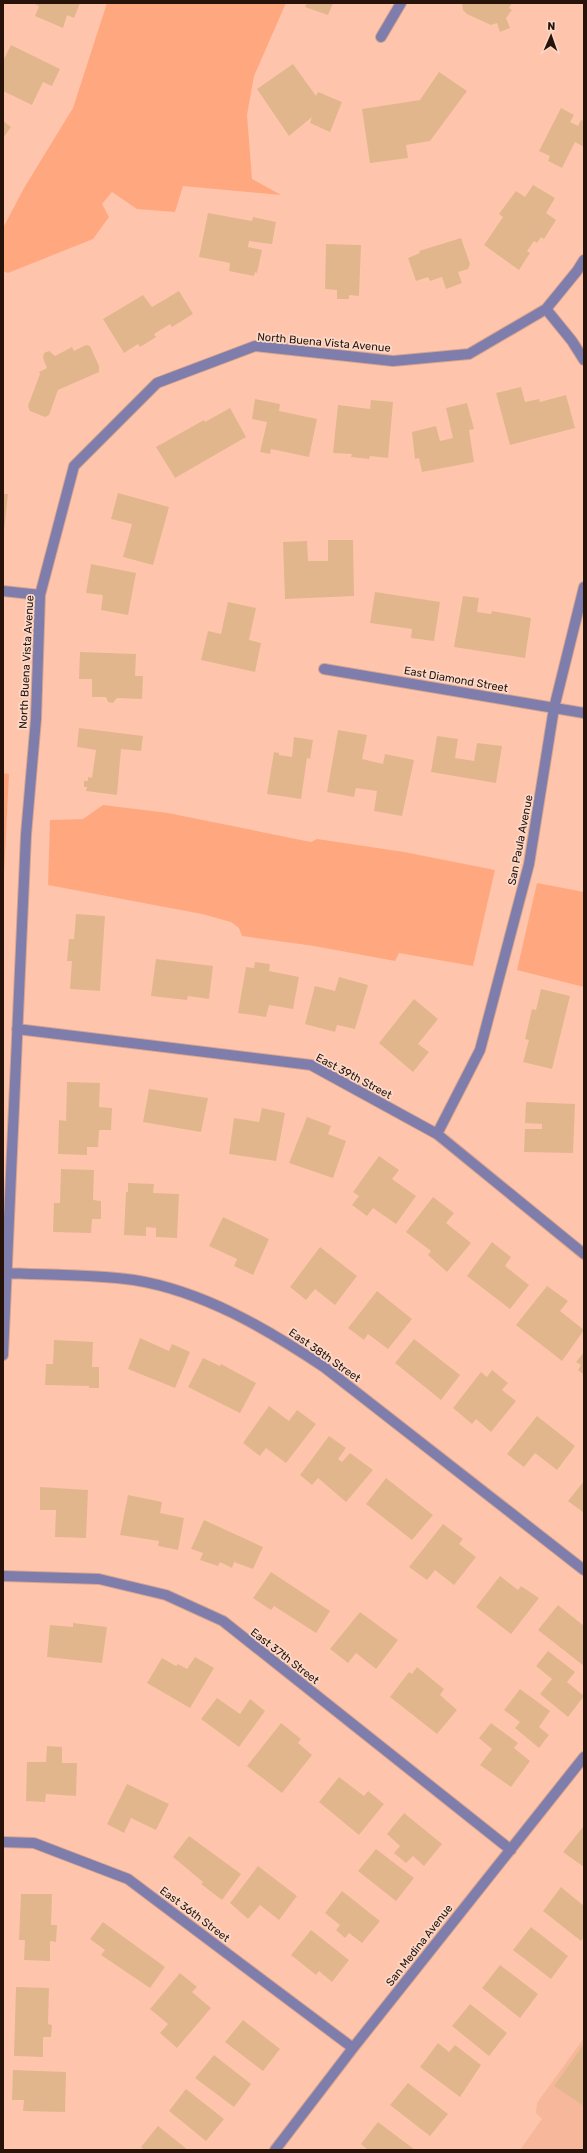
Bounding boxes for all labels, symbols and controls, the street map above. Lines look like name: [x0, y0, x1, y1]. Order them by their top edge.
north arrow: [531, 16, 571, 56]
text: N: [547, 20, 556, 33]
street label: North Buena Vista Avenue: [257, 330, 391, 355]
street label: North Buena Vista Avenue: [17, 595, 36, 729]
street label: East Diamond Street: [403, 664, 510, 695]
street label: San Paula Avenue: [505, 794, 536, 886]
street label: East 39th Street: [314, 1051, 395, 1102]
street label: East 38th Street: [286, 1326, 364, 1385]
street label: East 37th Street: [248, 1626, 322, 1688]
street label: East 36th Street: [157, 1884, 233, 1945]
street label: San Medina Avenue: [383, 1902, 455, 1989]

